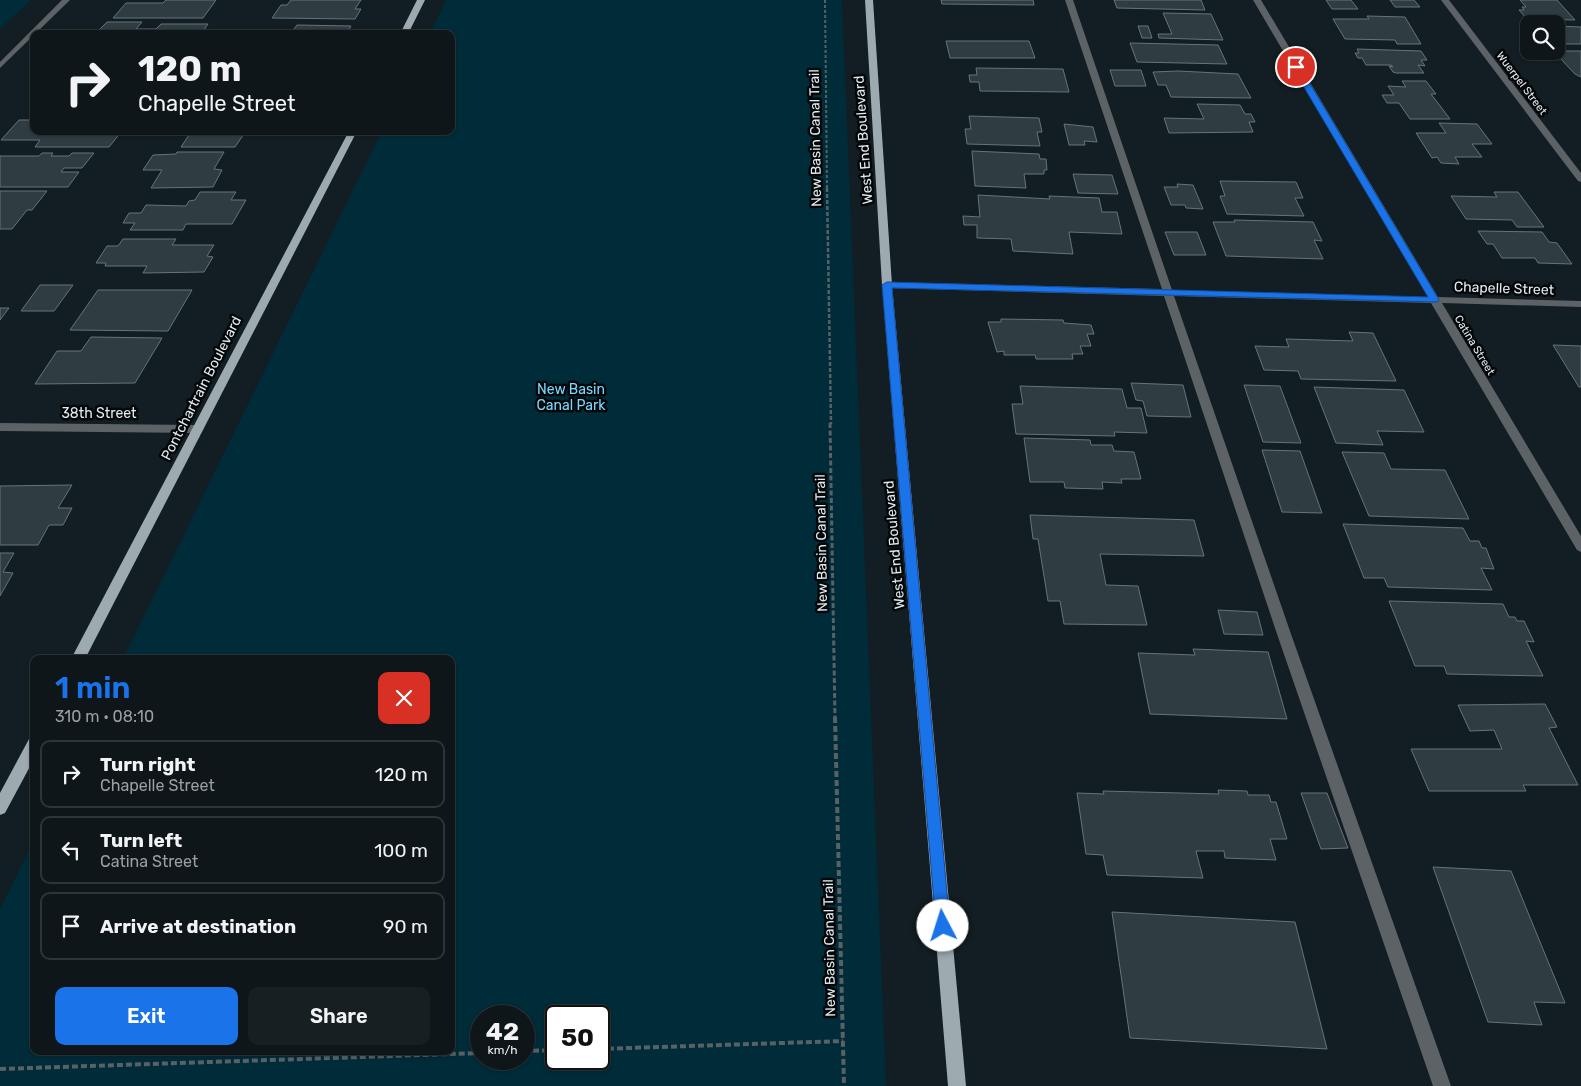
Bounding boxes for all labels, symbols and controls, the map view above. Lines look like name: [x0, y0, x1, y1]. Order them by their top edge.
map controls: [1520, 15, 1565, 60]
button: search: [1520, 15, 1565, 60]
pin: [1275, 46, 1317, 88]
text: 120 m: [138, 48, 241, 90]
street label: Wuerpel Street: [1494, 49, 1550, 118]
icon: right: [55, 50, 120, 115]
icon: arrive: [1282, 53, 1310, 81]
street label: New Basin Canal Trail: [806, 69, 825, 207]
street label: West End Boulevard: [851, 75, 876, 205]
text: Chapelle Street: [138, 90, 296, 117]
street label: Chapelle Street: [1454, 278, 1555, 299]
street label: Pontchartrain Boulevard: [158, 313, 245, 463]
street label: Catina Street: [1452, 313, 1498, 378]
park label: New Basin Canal Park: [536, 381, 606, 414]
street label: 38th Street: [61, 405, 137, 422]
street label: New Basin Canal Trail: [812, 474, 831, 612]
street label: West End Boulevard: [880, 480, 909, 610]
text: 1 min: [55, 670, 130, 706]
button: close: [378, 672, 430, 724]
text: 310 m · 08:10: [55, 707, 154, 726]
text: Turn right: [100, 753, 195, 776]
icon: right: [57, 760, 85, 788]
text: 120 m: [375, 763, 428, 786]
text: Chapelle Street: [100, 776, 215, 795]
text: Turn left: [100, 829, 182, 852]
icon: left: [57, 836, 85, 864]
text: 100 m: [374, 839, 428, 862]
text: Catina Street: [100, 852, 198, 871]
street label: New Basin Canal Trail: [820, 879, 839, 1017]
position arrow: [916, 899, 968, 951]
icon: arrive: [57, 912, 85, 940]
text: Arrive at destination: [100, 915, 296, 938]
text: 90 m: [383, 915, 428, 938]
button: Exit: [55, 987, 238, 1045]
button: Share: [248, 987, 430, 1045]
speed limit sign: 50: [545, 1005, 610, 1070]
text: 42: [486, 1017, 519, 1046]
text: km/h: [488, 1043, 517, 1057]

